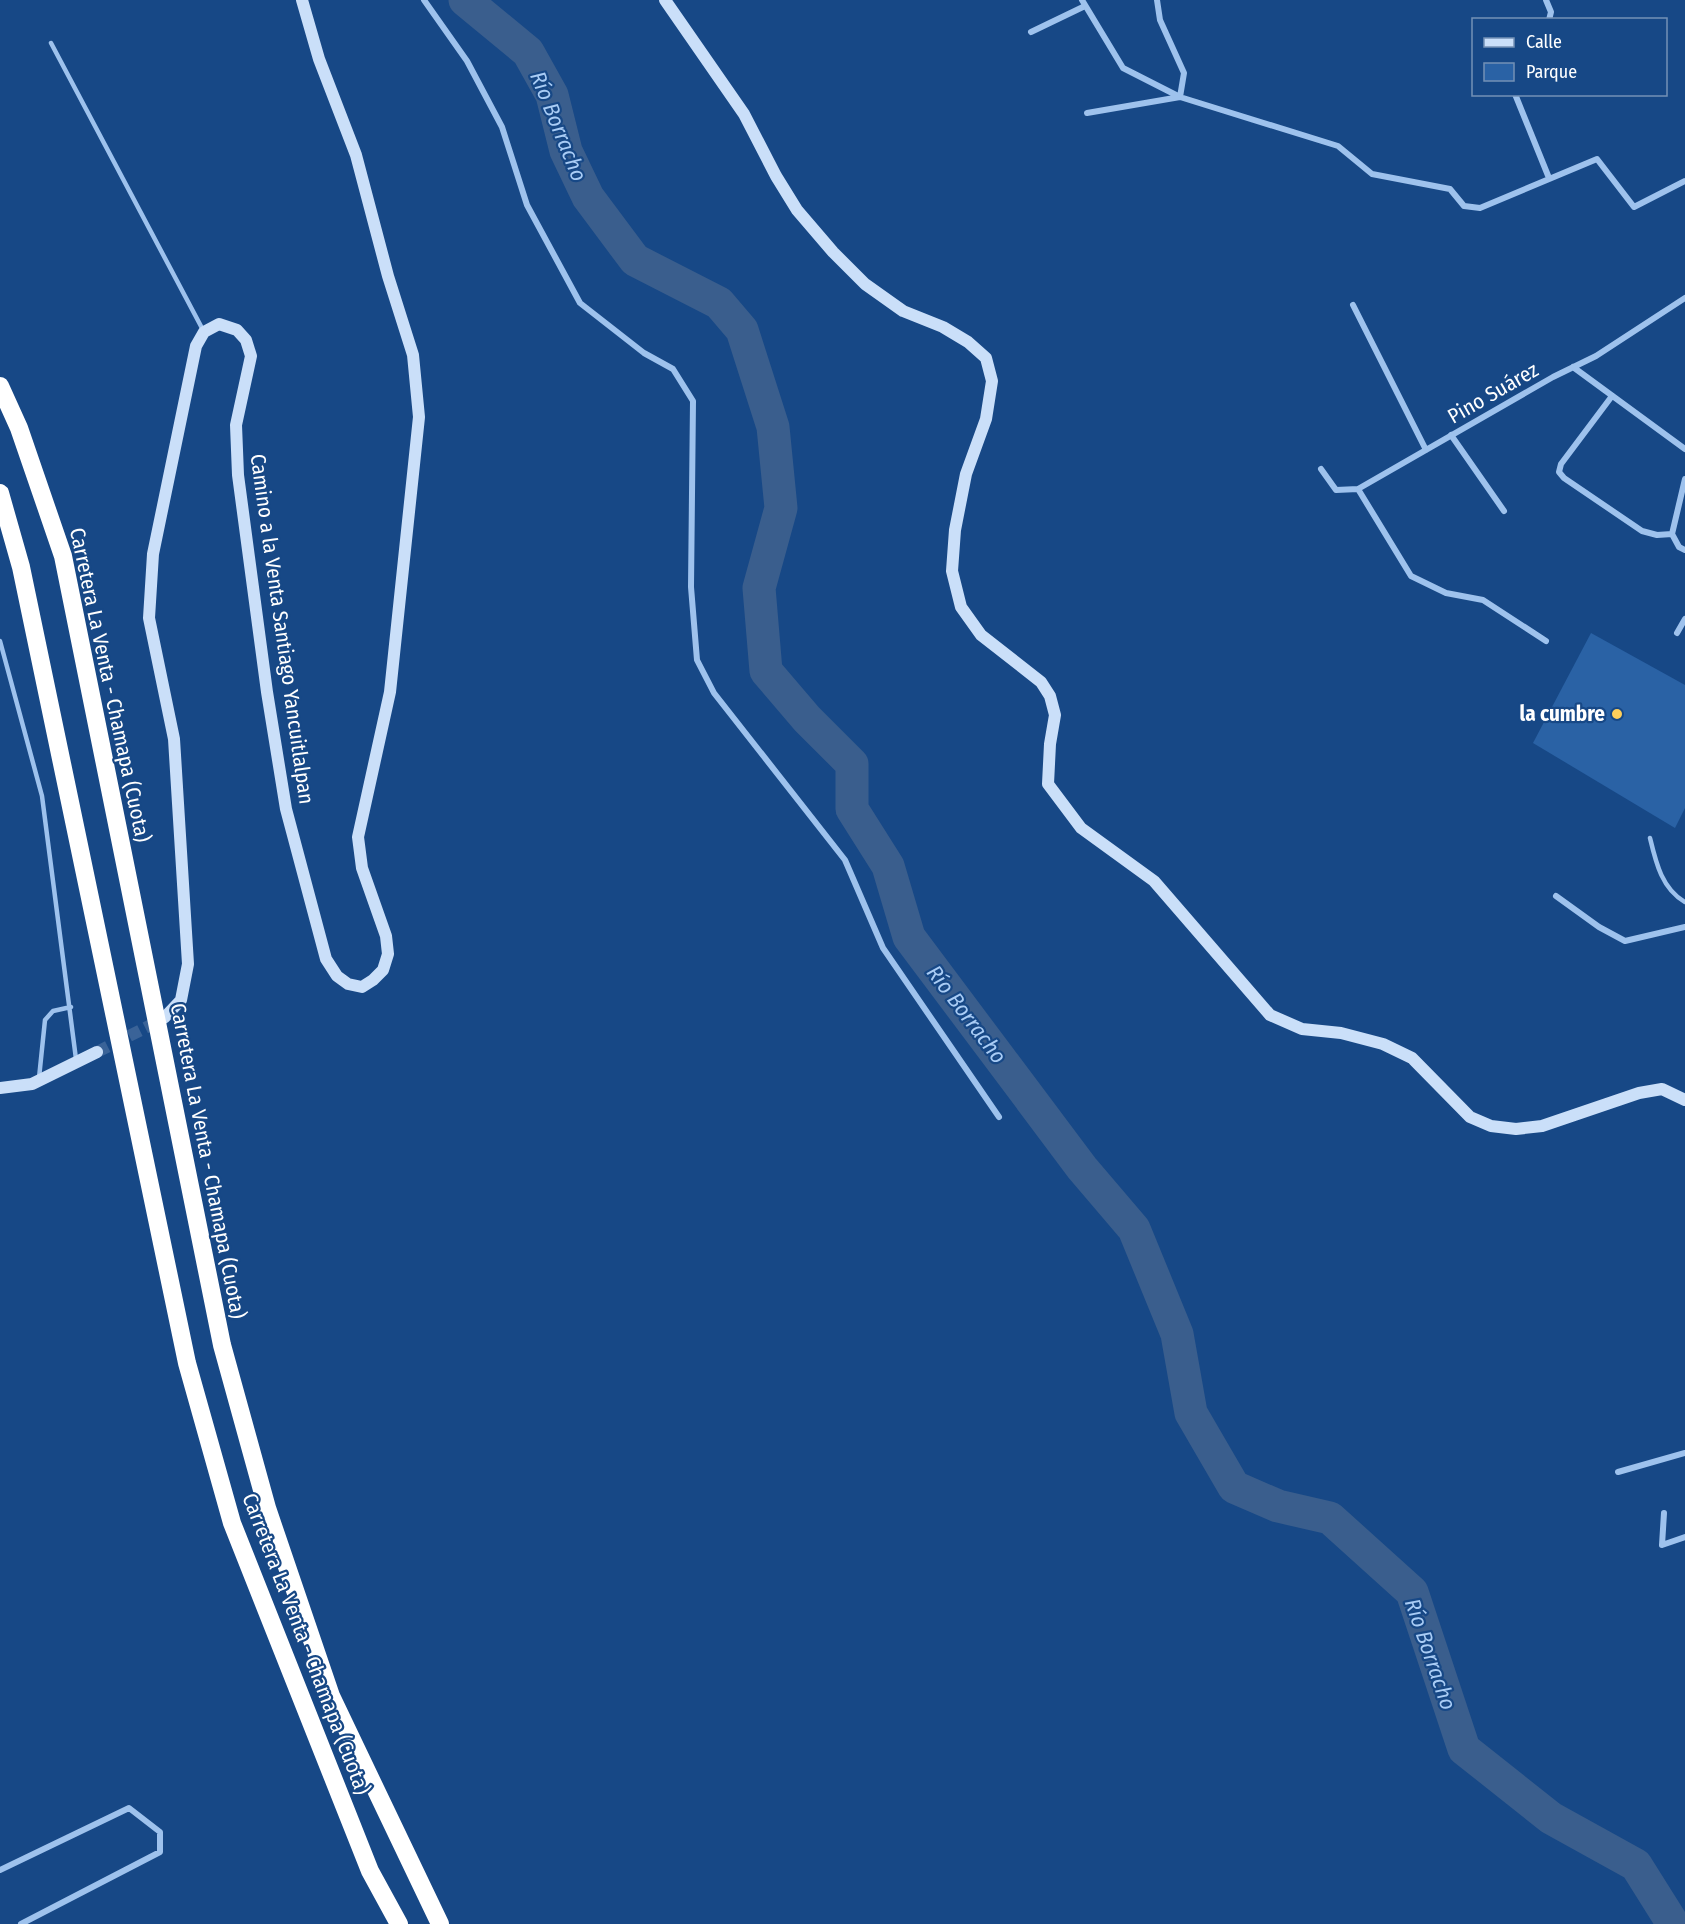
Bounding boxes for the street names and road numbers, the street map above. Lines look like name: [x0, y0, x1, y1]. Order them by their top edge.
street label: Pino Suárez: [1443, 357, 1543, 429]
street label: Camino a la Venta Santiago Yancuitlalpan: [245, 452, 319, 806]
street label: Carretera La Venta - Chamapa (Cuota): [64, 525, 156, 845]
street label: Carretera La Venta - Chamapa (Cuota): [165, 1001, 251, 1321]
street label: Carretera La Venta - Chamapa (Cuota): [236, 1490, 376, 1798]

